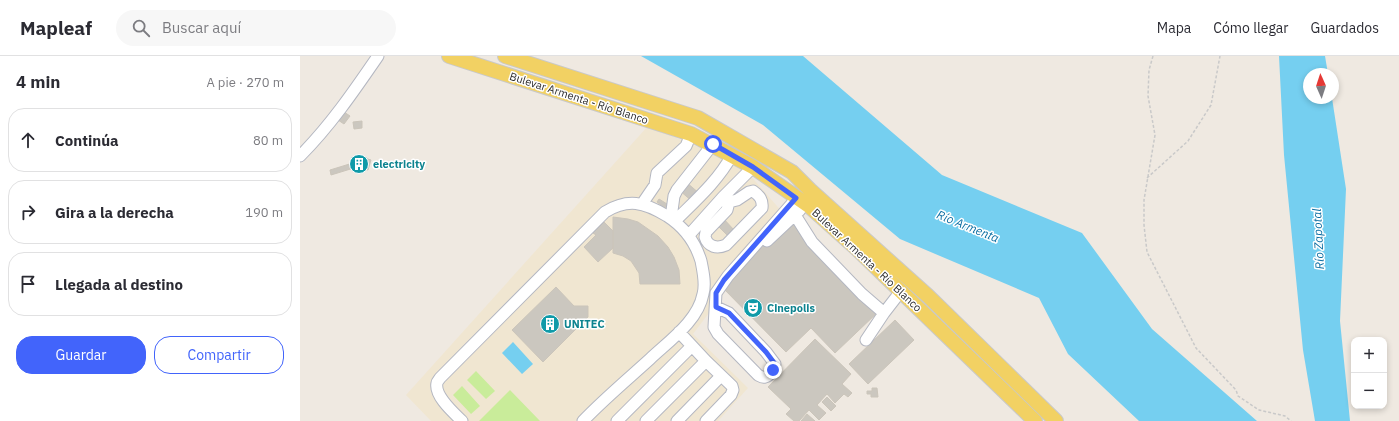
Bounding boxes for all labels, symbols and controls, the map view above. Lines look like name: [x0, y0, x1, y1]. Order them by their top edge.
search box: [116, 10, 396, 46]
text: Mapleaf: [20, 16, 92, 40]
icon: search: [130, 17, 152, 39]
text: Buscar aquí: [162, 18, 241, 37]
text: Mapa: [1157, 19, 1191, 37]
text: Cómo llegar: [1213, 19, 1288, 37]
text: Guardados: [1310, 19, 1379, 37]
north arrow: [1303, 68, 1339, 104]
street label: Bulevar Armenta - Río Blanco: [508, 69, 650, 127]
text: 4 min: [16, 71, 60, 93]
text: A pie · 270 m: [206, 74, 284, 91]
icon: ahead: [17, 129, 39, 151]
text: Continúa: [55, 131, 119, 150]
text: 80 m: [253, 132, 283, 149]
route start: [704, 135, 722, 153]
building icon: electricity: [348, 153, 370, 175]
place label: electricity: [373, 157, 425, 171]
icon: right: [17, 201, 39, 223]
text: Gira a la derecha: [55, 203, 174, 222]
text: 190 m: [245, 204, 283, 221]
street label: Bulevar Armenta - Río Blanco: [809, 205, 925, 315]
water label: Río Armenta: [935, 207, 1001, 245]
water label: Río Zapotal: [1309, 207, 1327, 270]
icon: arrive: [17, 273, 39, 295]
text: Llegada al destino: [55, 275, 183, 294]
theatre icon: Cinepolis: [742, 297, 764, 319]
place label: Cinepolis: [767, 301, 815, 315]
building icon: UNITEC: [539, 313, 561, 335]
place label: UNITEC: [564, 317, 605, 331]
button: Guardar: [16, 336, 146, 374]
button: Compartir: [154, 336, 284, 374]
map controls: [1351, 337, 1387, 409]
button: +: [1351, 337, 1387, 373]
route end: [764, 361, 782, 379]
button: −: [1351, 373, 1387, 409]

